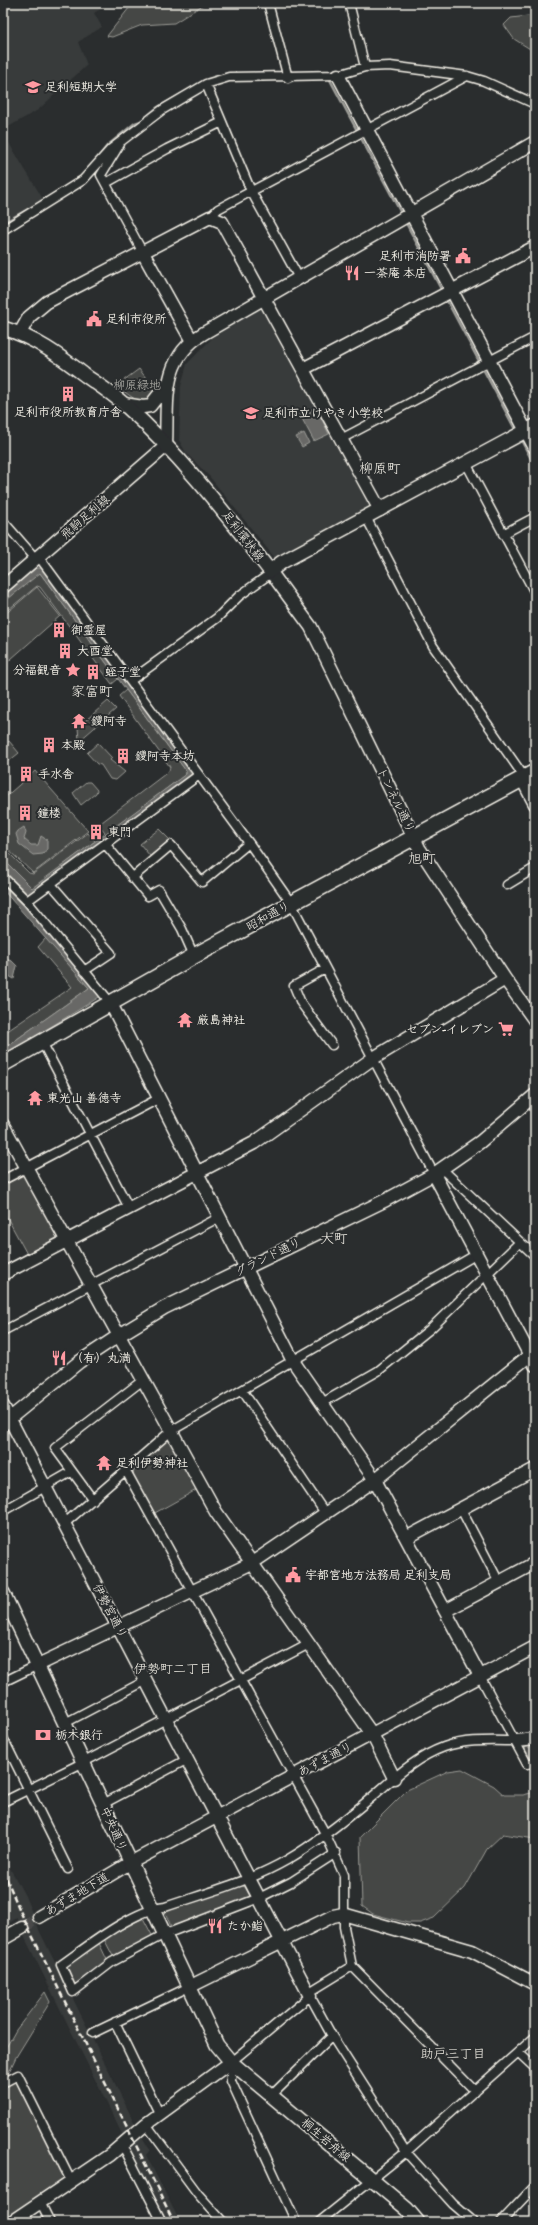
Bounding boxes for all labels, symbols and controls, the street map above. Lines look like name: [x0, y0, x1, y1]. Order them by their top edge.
school or university icon: 足利短期大学: [24, 78, 42, 96]
place label: 足利短期大学: [45, 81, 117, 96]
public building icon: 足利市消防署: [454, 247, 472, 265]
place label: 足利市消防署: [379, 250, 451, 265]
restaurant icon: 一茶庵 本店: [343, 264, 361, 282]
place label: 一茶庵 本店: [364, 267, 427, 282]
public building icon: 足利市役所: [85, 310, 103, 328]
place label: 足利市役所: [106, 313, 167, 328]
park label: 柳原緑地: [113, 379, 161, 394]
building icon: 足利市役所教育庁舎: [59, 385, 77, 403]
school or university icon: 足利市立けやき小学校: [242, 404, 260, 422]
place label: 足利市役所教育庁舎: [14, 406, 122, 421]
place label: 足利市立けやき小学校: [263, 407, 383, 422]
district label: 柳原町: [359, 462, 401, 479]
street label: 飛駒足利線: [58, 493, 114, 543]
street label: 足利環状線: [217, 509, 266, 565]
building icon: 御霊屋: [50, 621, 68, 639]
place label: 御霊屋: [71, 624, 107, 639]
building icon: 大酉堂: [56, 642, 74, 660]
place label: 大酉堂: [77, 645, 113, 660]
place icon: 分福観音: [64, 661, 82, 679]
building icon: 蛭子堂: [84, 663, 102, 681]
place label: 分福観音: [13, 664, 61, 679]
place label: 蛭子堂: [105, 666, 141, 681]
district label: 家富町: [71, 685, 113, 702]
temple icon: 鑁阿寺: [70, 712, 88, 730]
place label: 鑁阿寺: [91, 715, 127, 730]
building icon: 本殿: [40, 736, 58, 754]
place label: 本殿: [61, 739, 85, 754]
building icon: 鑁阿寺本坊: [114, 747, 132, 765]
place label: 鑁阿寺本坊: [135, 750, 195, 765]
building icon: 手水舎: [17, 765, 35, 783]
street label: トンネル通り: [372, 765, 417, 836]
place label: 手水舎: [38, 768, 74, 783]
building icon: 鐘楼: [16, 804, 34, 822]
place label: 鐘楼: [37, 807, 61, 822]
building icon: 東門: [87, 823, 105, 841]
place label: 東門: [108, 826, 132, 841]
district label: 旭町: [408, 852, 436, 869]
street label: 昭和通り: [244, 899, 293, 936]
temple icon: 厳島神社: [176, 1011, 194, 1029]
place label: 厳島神社: [197, 1014, 245, 1029]
supermarket icon: セブン-イレブン: [497, 1020, 515, 1038]
place label: セブン-イレブン: [406, 1023, 494, 1038]
temple icon: 東光山 善徳寺: [26, 1089, 44, 1107]
place label: 東光山 善徳寺: [47, 1092, 122, 1107]
district label: 大町: [320, 1232, 348, 1249]
street label: グランド通り: [233, 1236, 304, 1281]
restaurant icon: （有）丸満: [50, 1349, 68, 1367]
place label: （有）丸満: [71, 1352, 131, 1367]
temple icon: 足利伊勢神社: [95, 1454, 113, 1472]
place label: 足利伊勢神社: [116, 1457, 188, 1472]
public building icon: 宇都宮地方法務局 足利支局: [284, 1566, 302, 1584]
place label: 宇都宮地方法務局 足利支局: [305, 1569, 452, 1584]
street label: 伊勢宮通り: [88, 1582, 129, 1642]
district label: 伊勢町二丁目: [134, 1663, 212, 1678]
bank icon: 栃木銀行: [34, 1726, 52, 1744]
place label: 栃木銀行: [55, 1729, 103, 1744]
street label: あずま通り: [296, 1740, 356, 1781]
street label: 中央通り: [96, 1805, 129, 1855]
street label: あずま地下道: [43, 1870, 112, 1920]
restaurant icon: たか鮨: [206, 1917, 224, 1935]
place label: たか鮨: [227, 1920, 263, 1935]
district label: 助戸三丁目: [420, 2047, 486, 2063]
street label: 桐生岩舟線: [297, 2116, 353, 2166]

